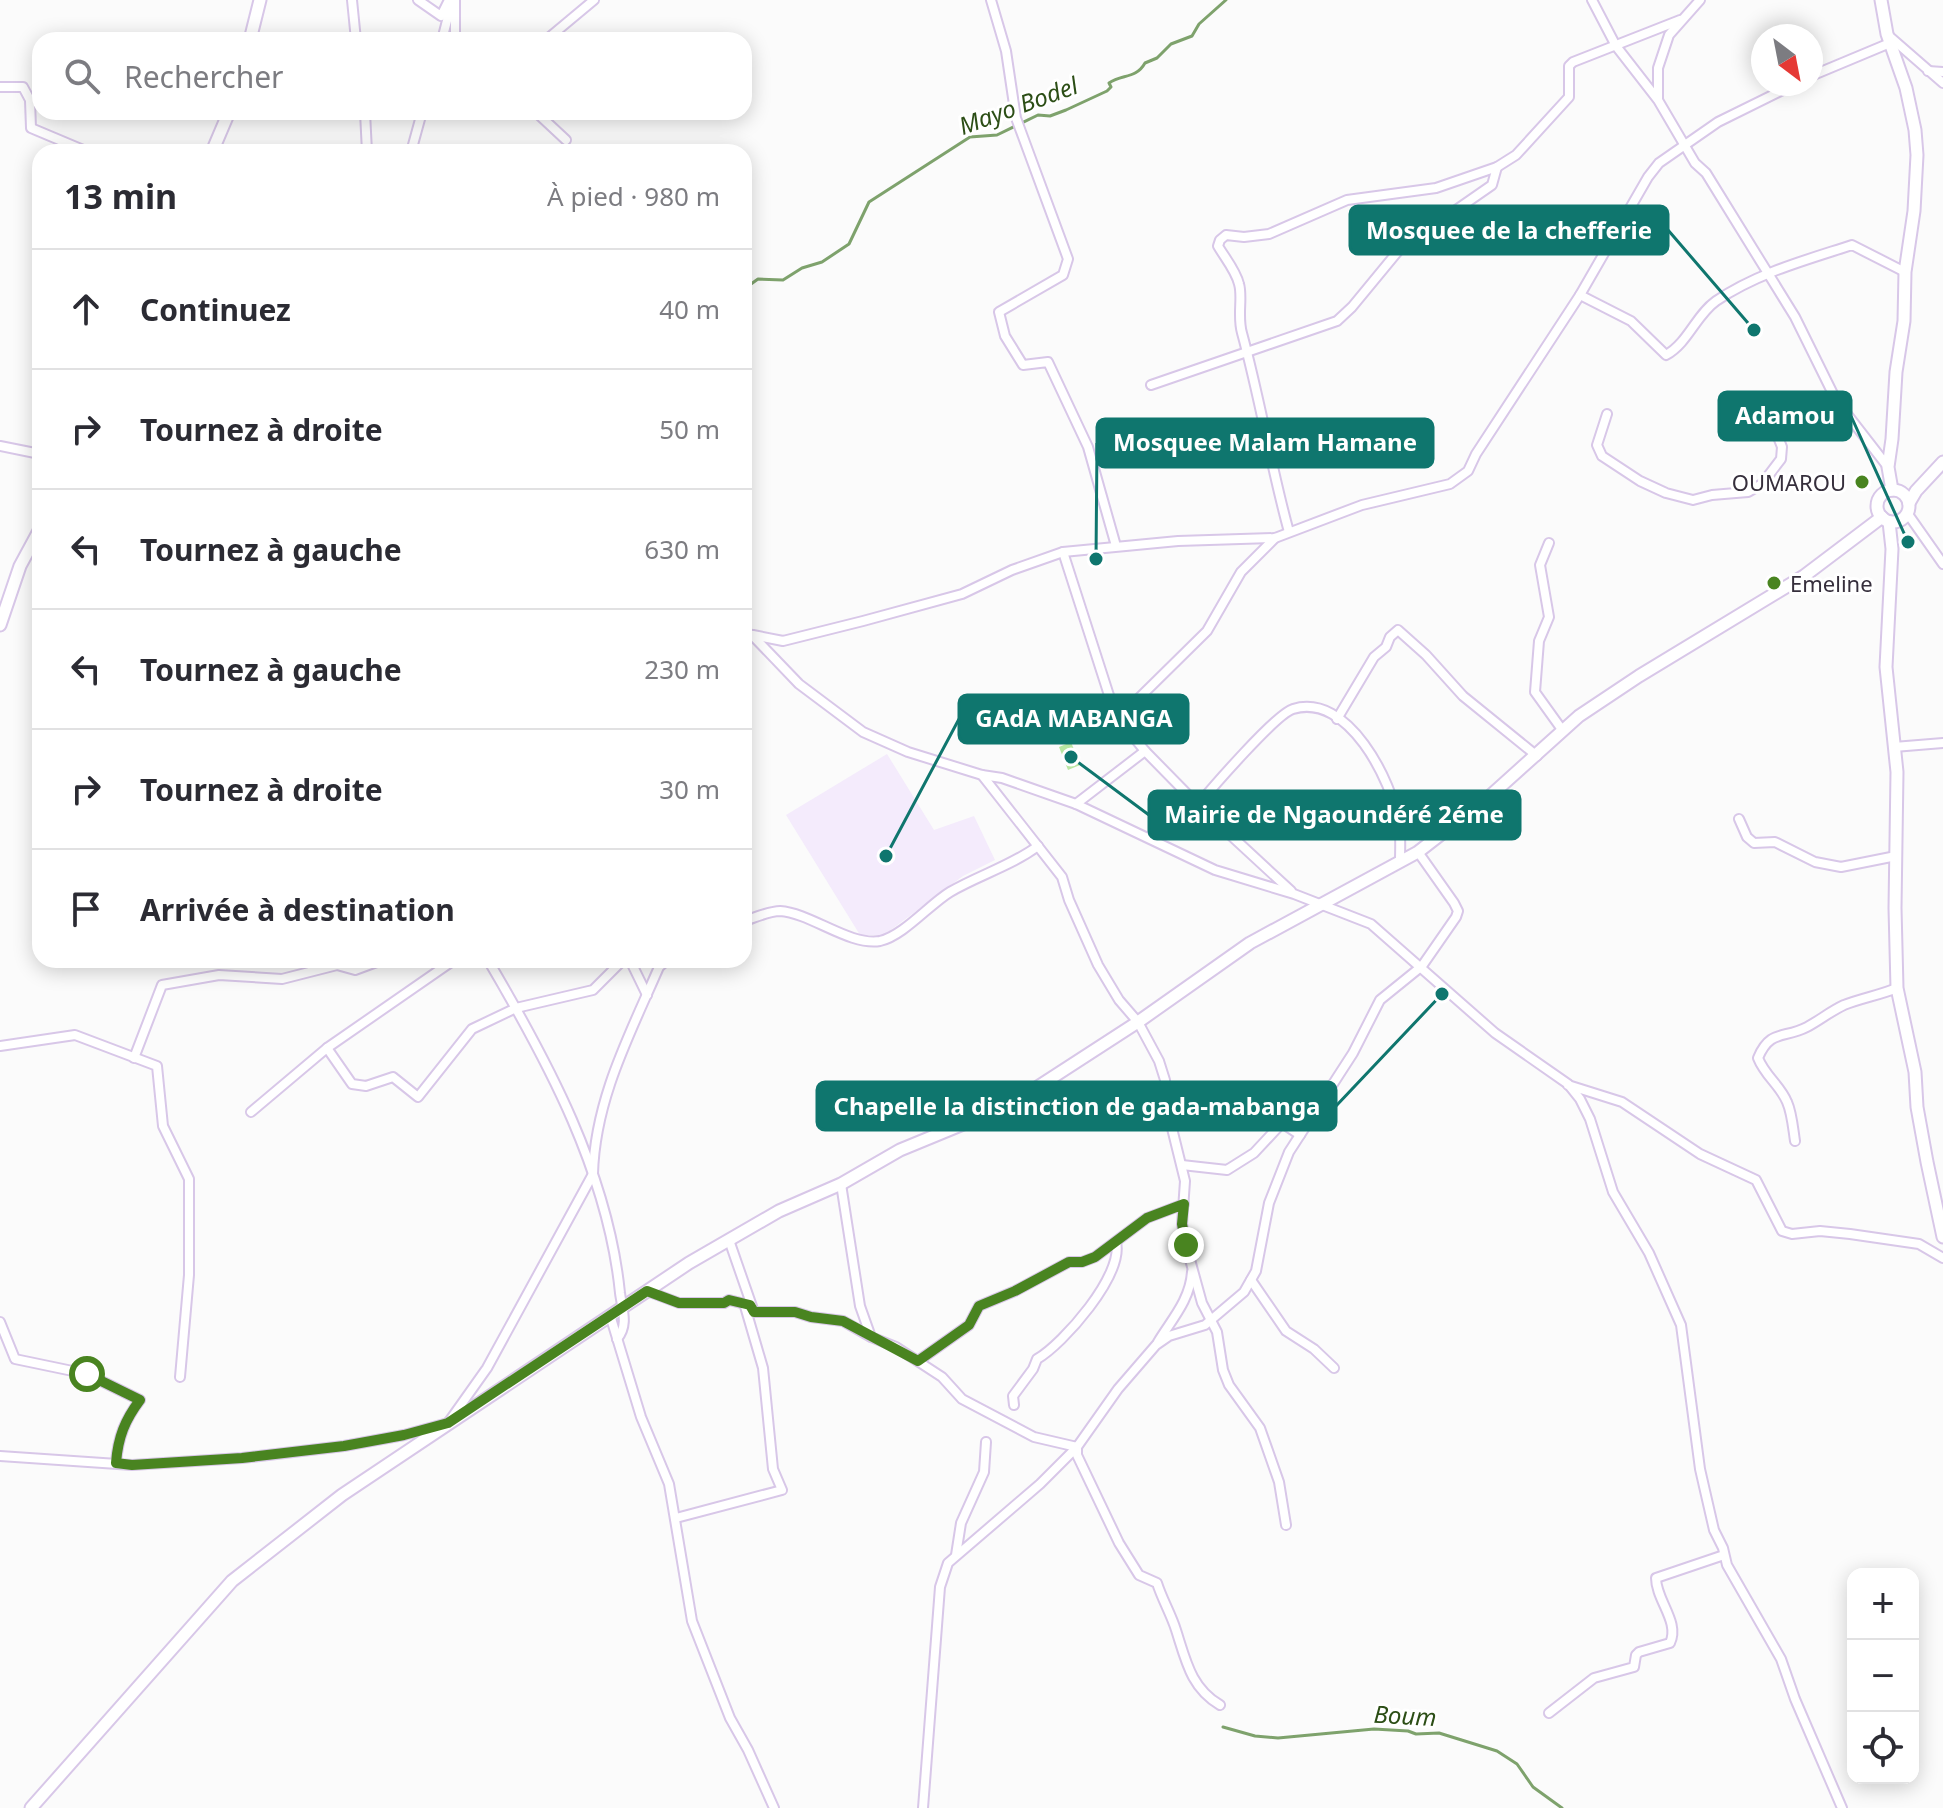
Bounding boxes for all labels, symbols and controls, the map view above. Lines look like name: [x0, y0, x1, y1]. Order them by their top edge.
north arrow: [1751, 24, 1823, 96]
search box: [32, 32, 752, 120]
icon: search: [60, 54, 104, 98]
text: Rechercher: [124, 56, 283, 97]
water label: Mayo Bodel: [954, 68, 1083, 142]
text: 13 min: [64, 173, 177, 219]
text: À pied · 980 m: [547, 178, 720, 214]
callout: Mosquee de la chefferie: [1350, 206, 1668, 254]
text: Mosquee de la chefferie: [1366, 213, 1652, 246]
icon: ahead: [64, 287, 108, 331]
text: Continuez: [140, 289, 291, 330]
text: 40 m: [659, 291, 720, 327]
callout: Adamou: [1719, 392, 1851, 440]
text: Adamou: [1735, 398, 1835, 431]
icon: right: [64, 407, 108, 451]
text: Tournez à droite: [140, 409, 383, 450]
text: 50 m: [659, 411, 720, 447]
callout: Mosquee Malam Hamane: [1097, 419, 1433, 467]
text: Mosquee Malam Hamane: [1113, 425, 1417, 458]
place label: OUMAROU: [1732, 467, 1846, 497]
marker: OUMAROU: [1853, 473, 1871, 491]
icon: left: [64, 527, 108, 571]
text: Tournez à gauche: [140, 529, 402, 570]
text: 630 m: [644, 531, 720, 567]
place label: Emeline: [1790, 568, 1873, 598]
marker: Emeline: [1765, 574, 1783, 592]
icon: left: [64, 647, 108, 691]
text: Tournez à gauche: [140, 649, 402, 690]
text: 230 m: [644, 651, 720, 687]
callout: GAdA MABANGA: [959, 695, 1188, 743]
text: GAdA MABANGA: [975, 701, 1173, 734]
icon: right: [64, 767, 108, 811]
text: Tournez à droite: [140, 769, 383, 810]
text: 30 m: [659, 771, 720, 807]
callout: Mairie de Ngaoundéré 2éme: [1149, 791, 1520, 839]
text: Mairie de Ngaoundéré 2éme: [1164, 797, 1504, 830]
icon: arrive: [64, 887, 108, 931]
text: Arrivée à destination: [140, 889, 455, 930]
callout: Chapelle la distinction de gada-mabanga: [817, 1082, 1336, 1130]
text: Chapelle la distinction de gada-mabanga: [834, 1089, 1320, 1122]
route end: [1168, 1227, 1204, 1263]
route start: [69, 1356, 105, 1392]
map controls: [1847, 1568, 1919, 1784]
button: +: [1847, 1568, 1919, 1640]
button: −: [1847, 1640, 1919, 1712]
water label: Boum: [1373, 1697, 1437, 1733]
button: locate: [1847, 1712, 1919, 1784]

